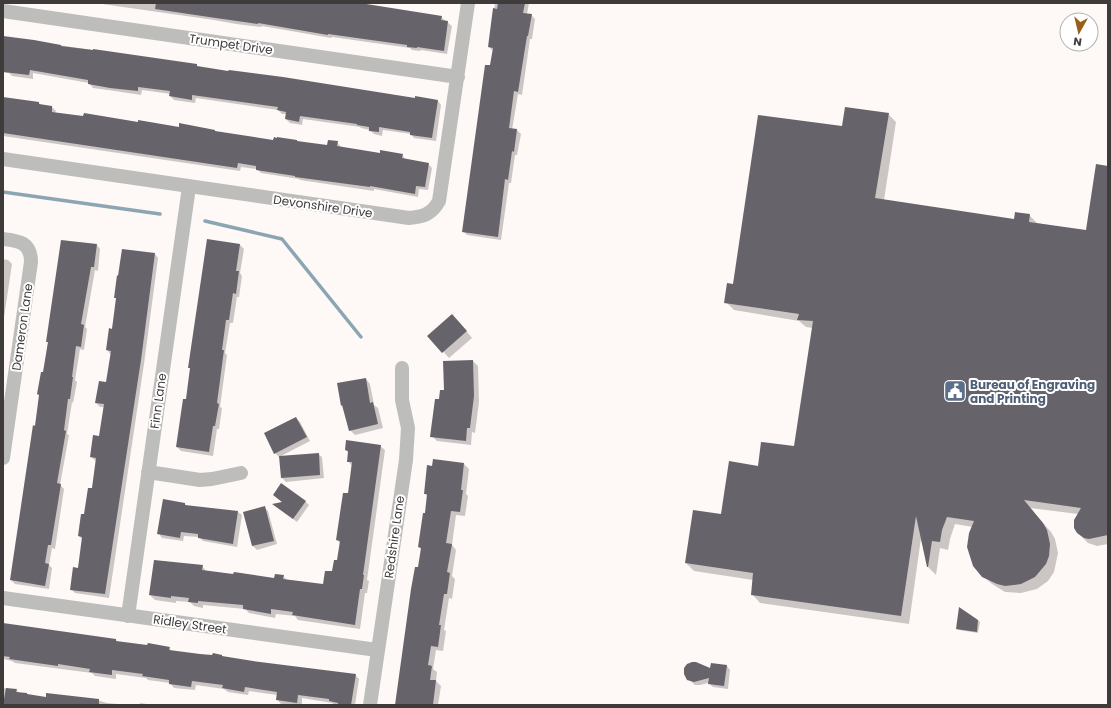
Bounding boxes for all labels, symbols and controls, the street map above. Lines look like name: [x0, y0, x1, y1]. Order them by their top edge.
north arrow: [1059, 12, 1099, 52]
street label: Trumpet Drive: [188, 30, 274, 58]
text: N: [1072, 33, 1083, 50]
street label: Devonshire Drive: [272, 191, 374, 221]
street label: Dameron Lane: [7, 282, 37, 372]
street label: Finn Lane: [146, 372, 170, 430]
place label: Bureau of Engraving and Printing: [970, 376, 1095, 407]
public building icon: Bureau of Engraving and Printing: [942, 378, 968, 404]
street label: Redshire Lane: [380, 495, 408, 579]
street label: Ridley Street: [152, 610, 228, 638]

